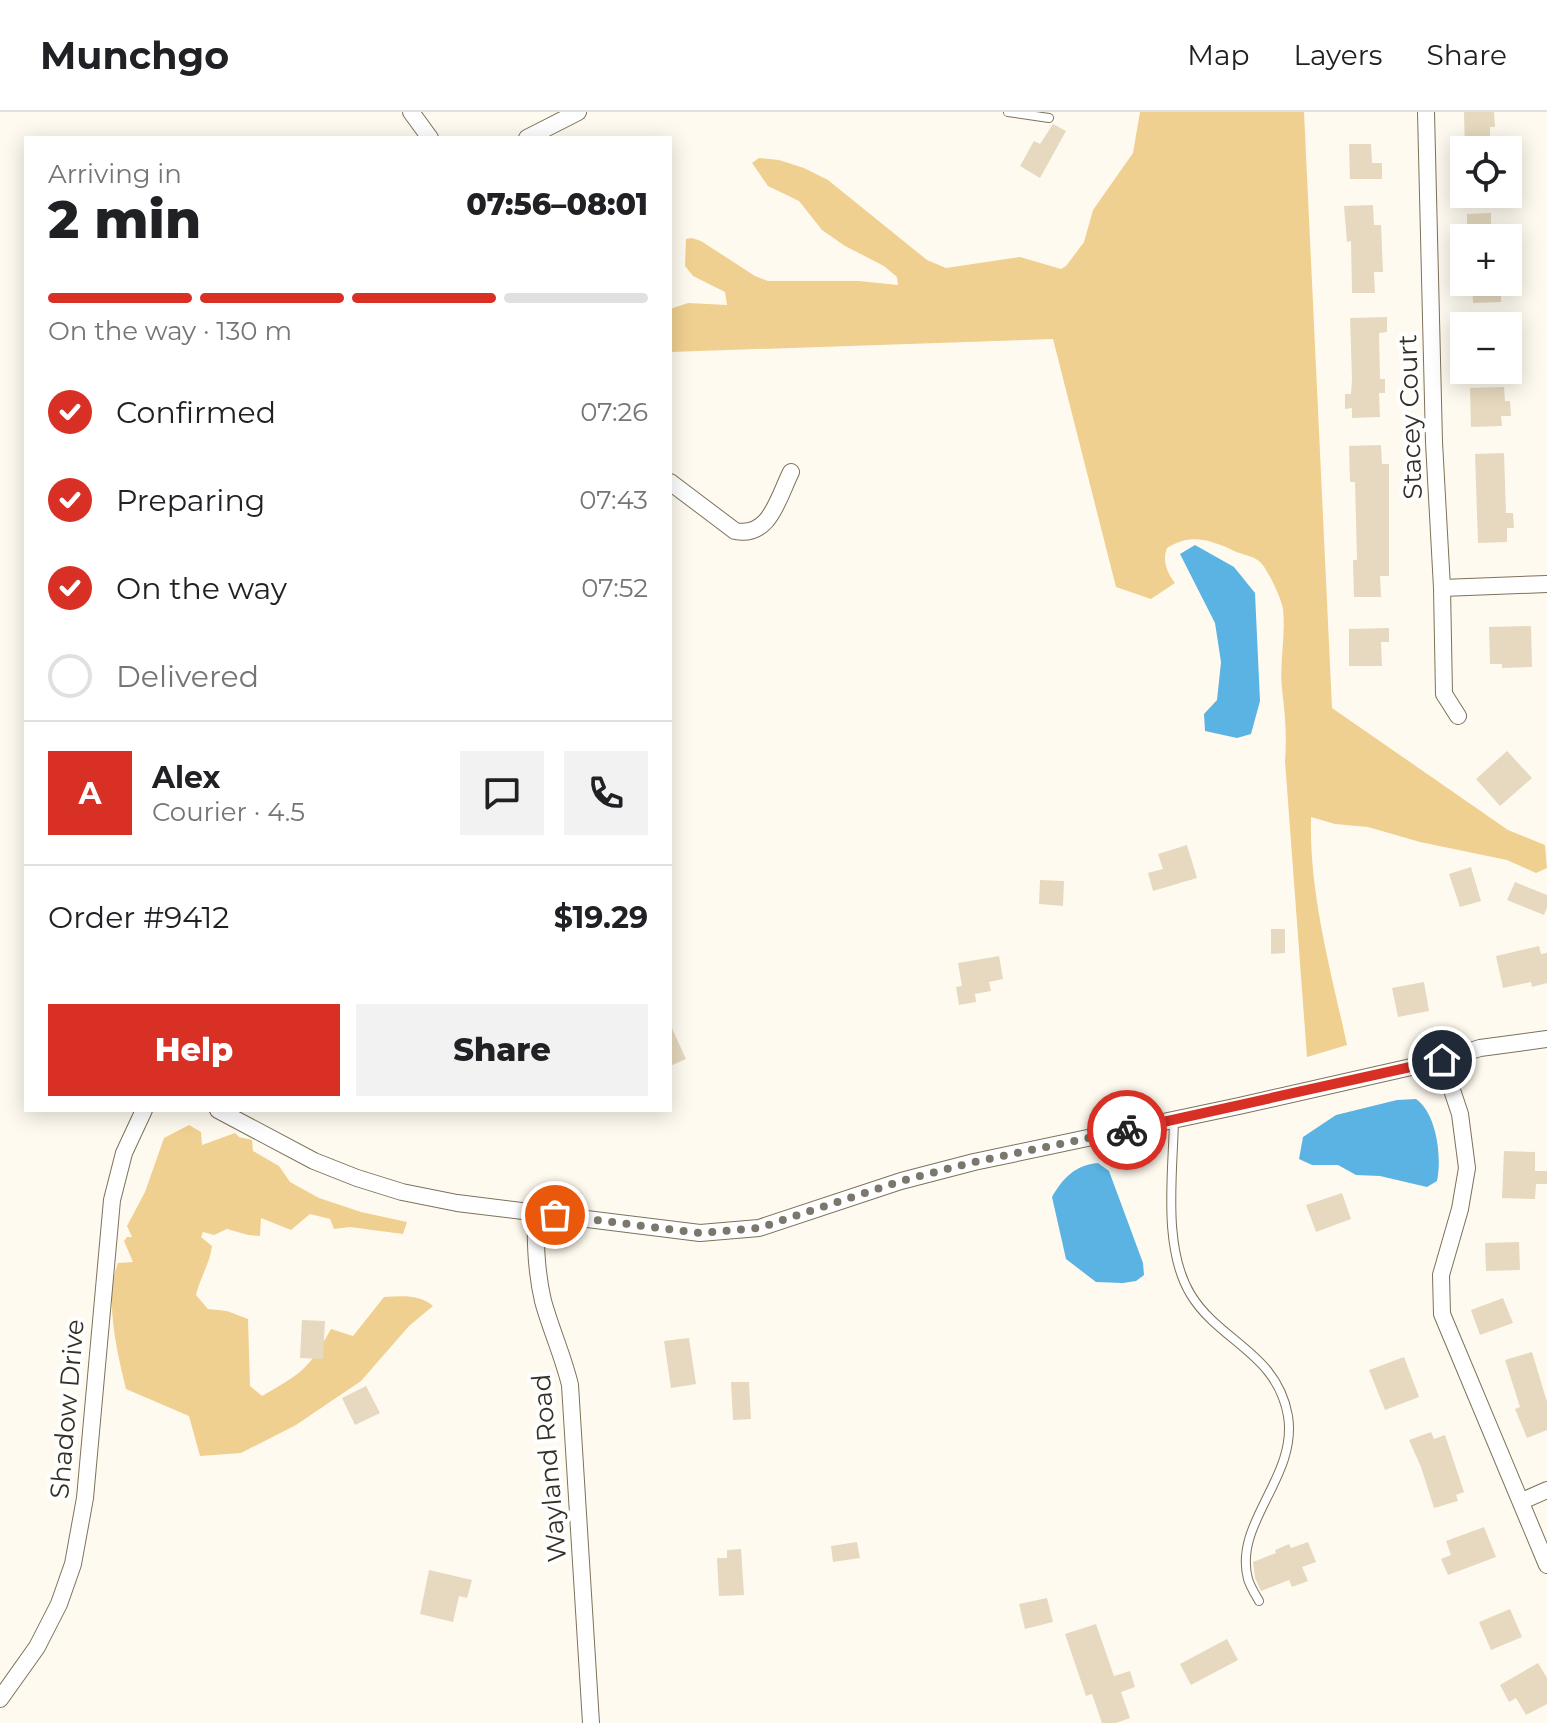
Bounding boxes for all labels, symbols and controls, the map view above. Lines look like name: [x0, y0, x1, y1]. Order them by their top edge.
text: Munchgo: [40, 32, 229, 79]
text: Map: [1187, 38, 1250, 72]
text: Layers: [1294, 38, 1383, 72]
text: Share: [1427, 38, 1507, 72]
map controls: [1450, 136, 1522, 384]
button: locate: [1450, 136, 1522, 208]
text: Arriving in: [48, 158, 182, 190]
text: 07:56–08:01: [466, 186, 648, 223]
text: 2 min: [48, 188, 201, 251]
button: +: [1450, 224, 1522, 296]
button: −: [1450, 312, 1522, 384]
text: On the way · 130 m: [48, 315, 292, 347]
street label: Stacey Court: [1391, 334, 1429, 500]
icon: check: [48, 390, 92, 434]
text: Confirmed: [116, 394, 276, 431]
text: 07:26: [580, 396, 648, 428]
icon: check: [48, 478, 92, 522]
text: Preparing: [116, 482, 265, 519]
text: 07:43: [579, 484, 648, 516]
icon: check: [48, 566, 92, 610]
text: On the way: [116, 570, 287, 607]
text: 07:52: [581, 572, 648, 604]
text: Delivered: [116, 658, 259, 695]
button: chat: [460, 751, 544, 835]
button: phone: [564, 751, 648, 835]
text: Alex: [152, 759, 220, 796]
text: A: [79, 775, 101, 812]
text: Courier · 4.5: [152, 796, 305, 828]
text: Order #9412: [48, 899, 229, 936]
text: $19.29: [554, 899, 648, 936]
button: Help: [48, 1004, 340, 1096]
button: Share: [356, 1004, 648, 1096]
pin: [1408, 1026, 1476, 1094]
icon: home: [1420, 1038, 1464, 1082]
courier: [1087, 1090, 1167, 1170]
icon: bike: [1105, 1108, 1149, 1152]
pin: [521, 1181, 589, 1249]
icon: bag: [533, 1193, 577, 1237]
street label: Shadow Drive: [43, 1318, 91, 1500]
street label: Wayland Road: [525, 1373, 573, 1563]

